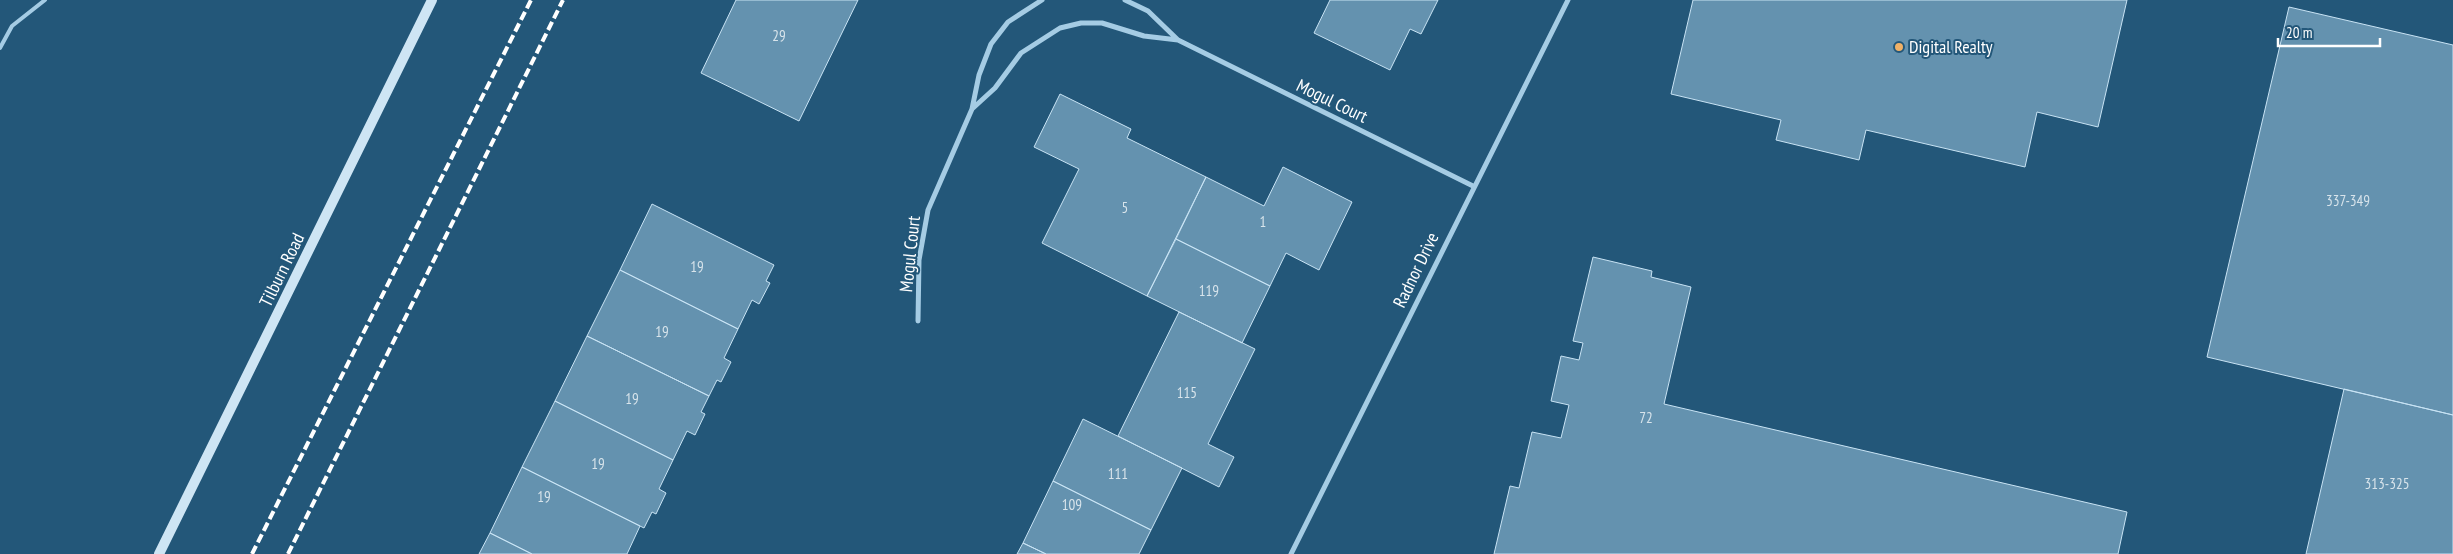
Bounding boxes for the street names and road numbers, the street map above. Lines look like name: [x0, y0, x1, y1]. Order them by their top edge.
street label: Mogul Court: [1293, 73, 1372, 128]
street label: Mogul Court: [894, 215, 925, 293]
street label: Radnor Drive: [1388, 228, 1444, 311]
street label: Tilburn Road: [254, 229, 309, 310]

